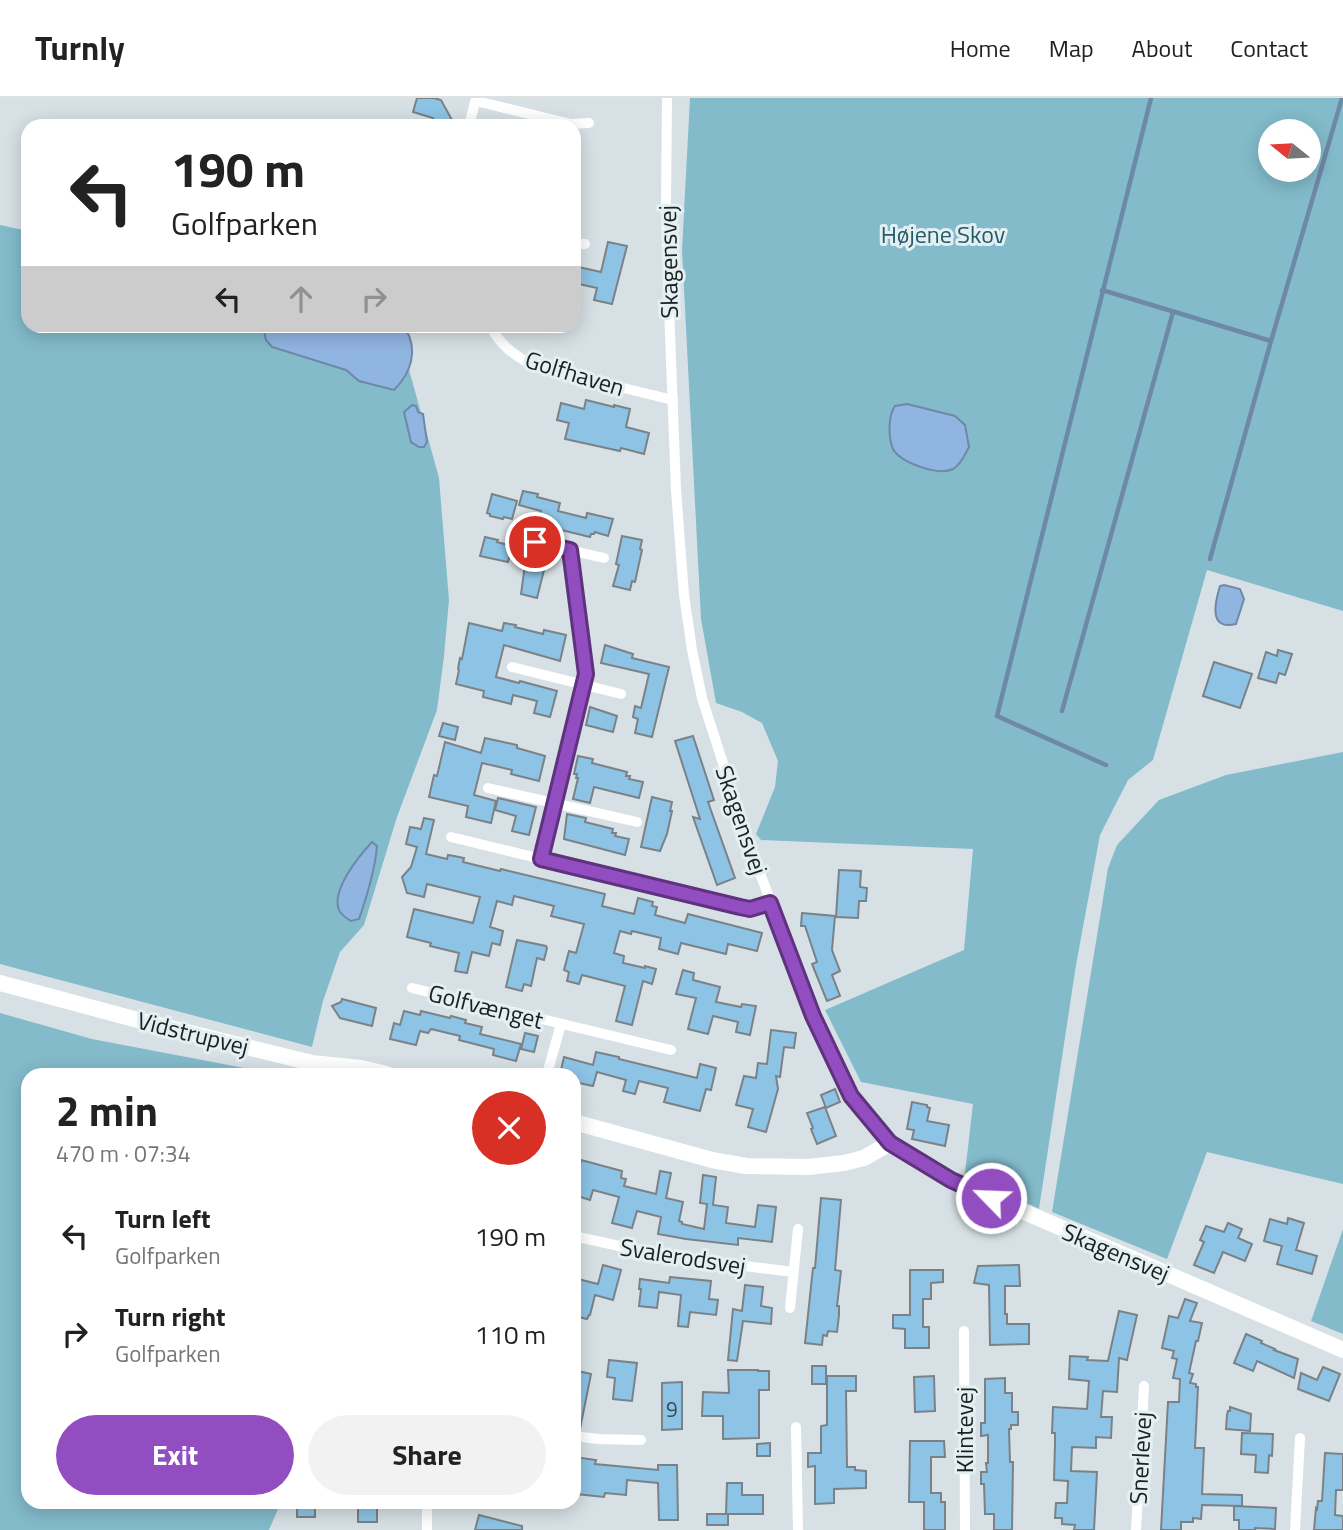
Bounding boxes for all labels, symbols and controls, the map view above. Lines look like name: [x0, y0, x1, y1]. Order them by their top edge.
text: Turnly: [35, 23, 125, 73]
text: Home: [950, 30, 1011, 66]
text: Map: [1049, 30, 1094, 66]
text: About: [1132, 30, 1192, 66]
text: Contact: [1230, 30, 1308, 66]
north arrow: [1258, 119, 1321, 182]
map controls: [1258, 119, 1321, 182]
text: 190 m: [171, 131, 305, 206]
icon: left: [56, 147, 147, 238]
text: Golfparken: [171, 199, 318, 247]
street label: Skagensvej: [649, 205, 687, 319]
park label: Højene Skov: [881, 216, 1005, 252]
icon: left: [209, 280, 247, 318]
icon: ahead: [282, 280, 320, 318]
icon: right: [355, 280, 393, 318]
street label: Golfhaven: [521, 341, 629, 405]
pin: [505, 512, 565, 572]
icon: arrive: [516, 523, 554, 561]
street label: Skagensvej: [707, 760, 777, 880]
street label: Golfvænget: [425, 974, 548, 1038]
street label: Vidstrupvej: [133, 1002, 253, 1064]
text: 2 min: [56, 1078, 158, 1142]
button: close: [472, 1091, 546, 1165]
text: 470 m · 07:34: [56, 1136, 191, 1171]
position arrow: [954, 1161, 1028, 1235]
text: Turn left: [115, 1199, 210, 1238]
street label: Skagensvej: [1057, 1213, 1175, 1291]
icon: left: [56, 1217, 94, 1255]
text: 190 m: [475, 1217, 546, 1256]
street label: Svalerodsvej: [617, 1228, 749, 1284]
text: Golfparken: [115, 1238, 221, 1273]
text: Turn right: [115, 1297, 226, 1336]
icon: right: [56, 1315, 94, 1353]
text: 110 m: [475, 1315, 546, 1354]
text: Golfparken: [115, 1336, 221, 1371]
street label: Klintevej: [946, 1387, 982, 1473]
house number: 9: [666, 1393, 678, 1425]
street label: Snerlevej: [1120, 1411, 1160, 1505]
button: Exit: [56, 1415, 294, 1495]
button: Share: [308, 1415, 546, 1495]

